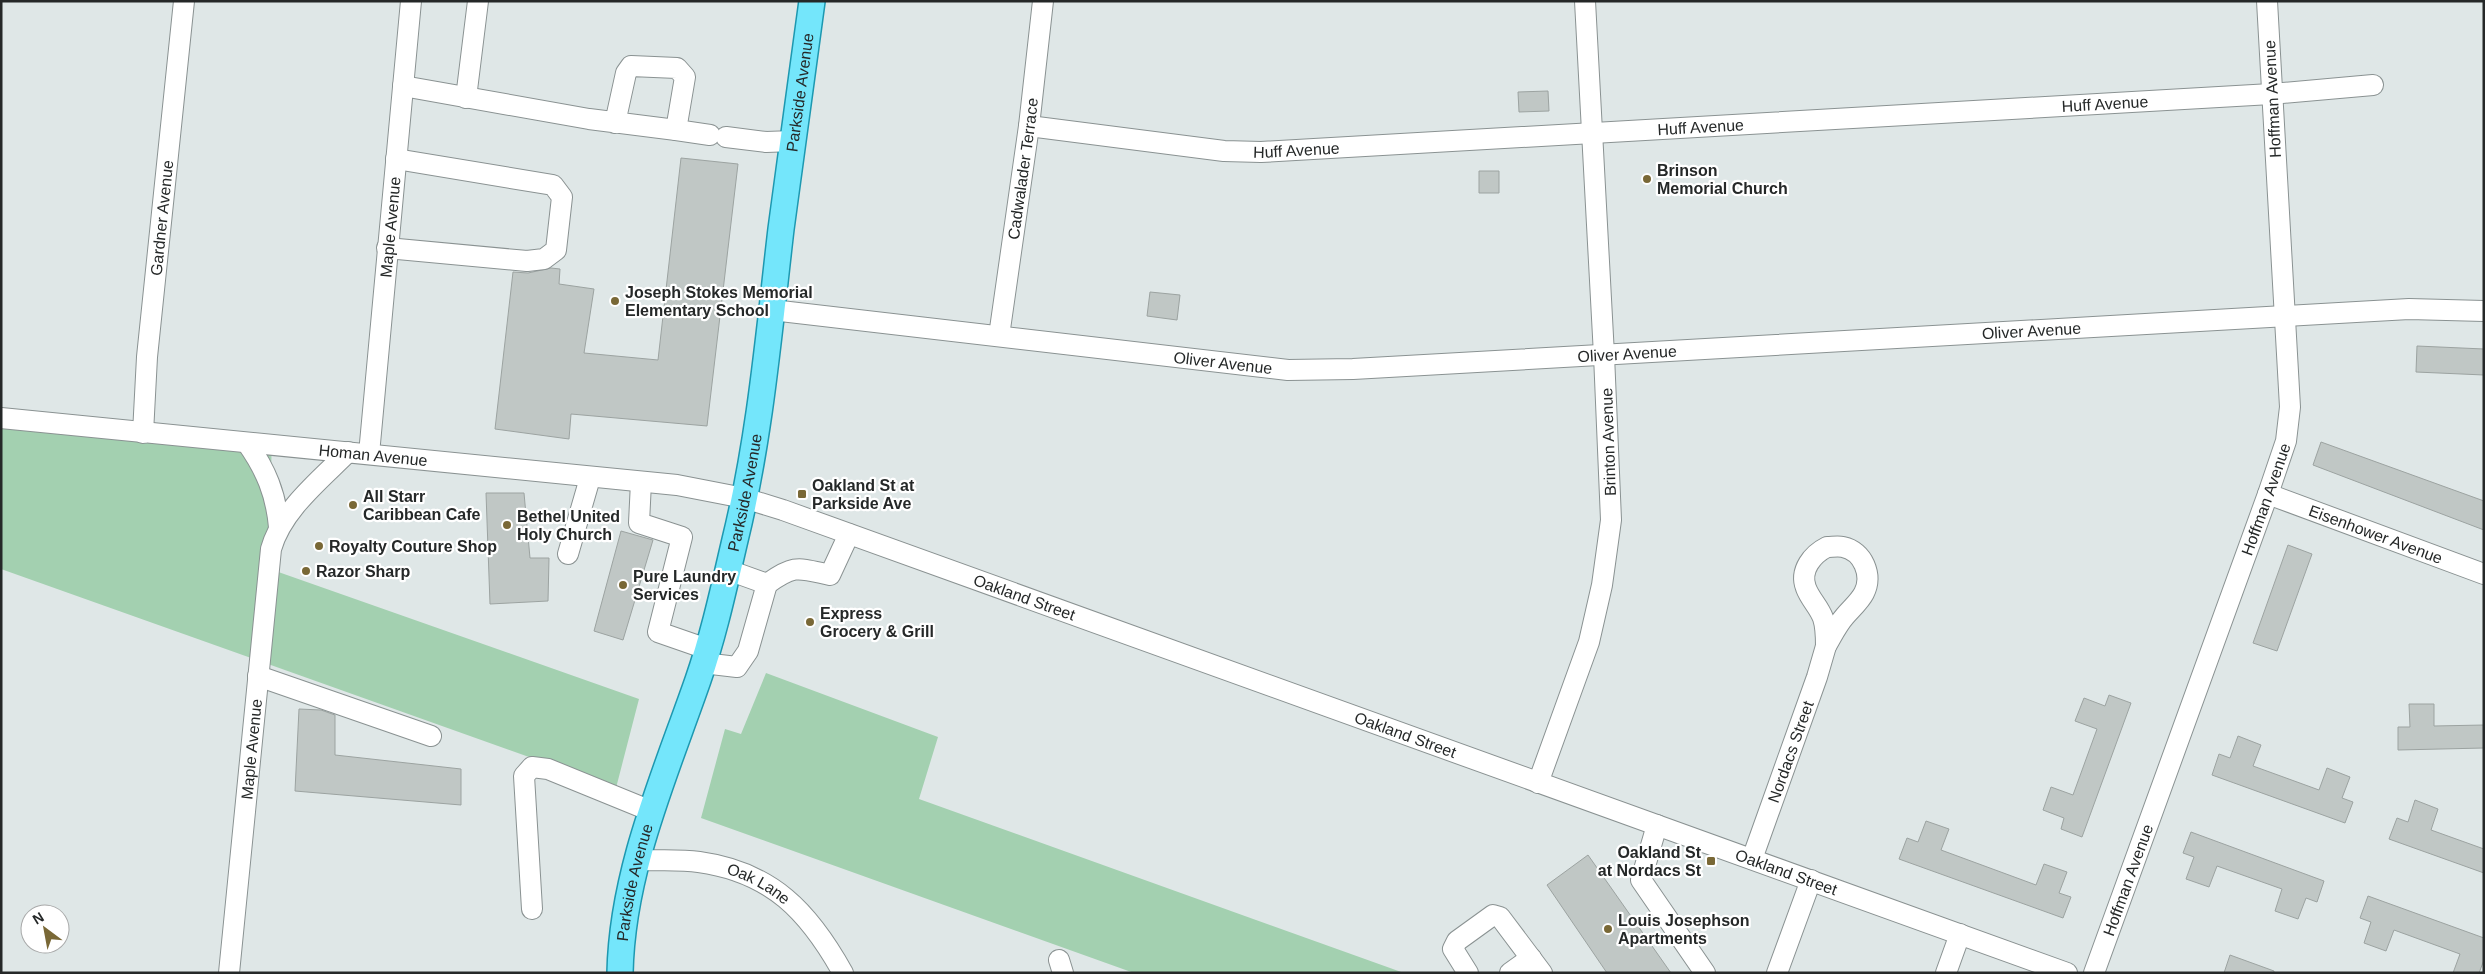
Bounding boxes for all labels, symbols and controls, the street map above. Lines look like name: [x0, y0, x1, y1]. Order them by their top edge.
street label: Parkside Avenue: [784, 32, 817, 153]
street label: Hoffman Avenue: [2261, 40, 2284, 158]
street label: Huff Avenue: [2061, 93, 2149, 115]
street label: Cadwalader Terrace: [1005, 97, 1041, 241]
street label: Huff Avenue: [1657, 116, 1745, 138]
street label: Huff Avenue: [1253, 139, 1340, 161]
street label: Gardner Avenue: [147, 159, 176, 277]
place label: Brinson Memorial Church: [1657, 162, 1788, 197]
marker: Brinson Memorial Church: [1641, 173, 1653, 185]
street label: Maple Avenue: [377, 176, 404, 278]
place label: Joseph Stokes Memorial Elementary School: [625, 284, 813, 319]
marker: Joseph Stokes Memorial Elementary School: [609, 295, 621, 307]
street label: Oliver Avenue: [1981, 320, 2082, 342]
street label: Oliver Avenue: [1577, 343, 1677, 365]
street label: Oliver Avenue: [1173, 349, 1273, 377]
street label: Brinton Avenue: [1598, 388, 1619, 496]
street label: Parkside Avenue: [725, 432, 765, 553]
street label: Hoffman Avenue: [2238, 441, 2294, 558]
street label: Homan Avenue: [318, 442, 428, 469]
place label: Oakland St at Parkside Ave: [812, 477, 915, 512]
place label: All Starr Caribbean Cafe: [363, 488, 480, 523]
marker: Oakland St at Parkside Ave: [796, 488, 808, 500]
marker: All Starr Caribbean Cafe: [347, 499, 359, 511]
street label: Eisenhower Avenue: [2306, 502, 2445, 567]
place label: Bethel United Holy Church: [517, 508, 620, 543]
marker: Bethel United Holy Church: [501, 519, 513, 531]
place label: Royalty Couture Shop: [329, 538, 497, 555]
marker: Royalty Couture Shop: [313, 540, 325, 552]
place label: Razor Sharp: [316, 563, 410, 580]
marker: Razor Sharp: [300, 565, 312, 577]
place label: Pure Laundry Services: [633, 568, 736, 603]
street label: Oakland Street: [971, 571, 1078, 624]
marker: Pure Laundry Services: [617, 579, 629, 591]
place label: Express Grocery & Grill: [820, 605, 934, 640]
marker: Express Grocery & Grill: [804, 616, 816, 628]
street label: Maple Avenue: [238, 698, 265, 800]
street label: Nordacs Street: [1765, 698, 1817, 805]
street label: Oakland Street: [1352, 709, 1459, 761]
street label: Parkside Avenue: [614, 822, 656, 942]
street label: Hoffman Avenue: [2100, 822, 2156, 938]
place label: Oakland St at Nordacs St: [1598, 844, 1702, 879]
street label: Oakland Street: [1733, 846, 1840, 899]
marker: Oakland St at Nordacs St: [1705, 855, 1717, 867]
street label: Oak Lane: [725, 860, 793, 908]
north arrow: [20, 904, 70, 954]
text: N: [30, 909, 47, 927]
place label: Louis Josephson Apartments: [1618, 912, 1750, 947]
marker: Louis Josephson Apartments: [1602, 923, 1614, 935]

